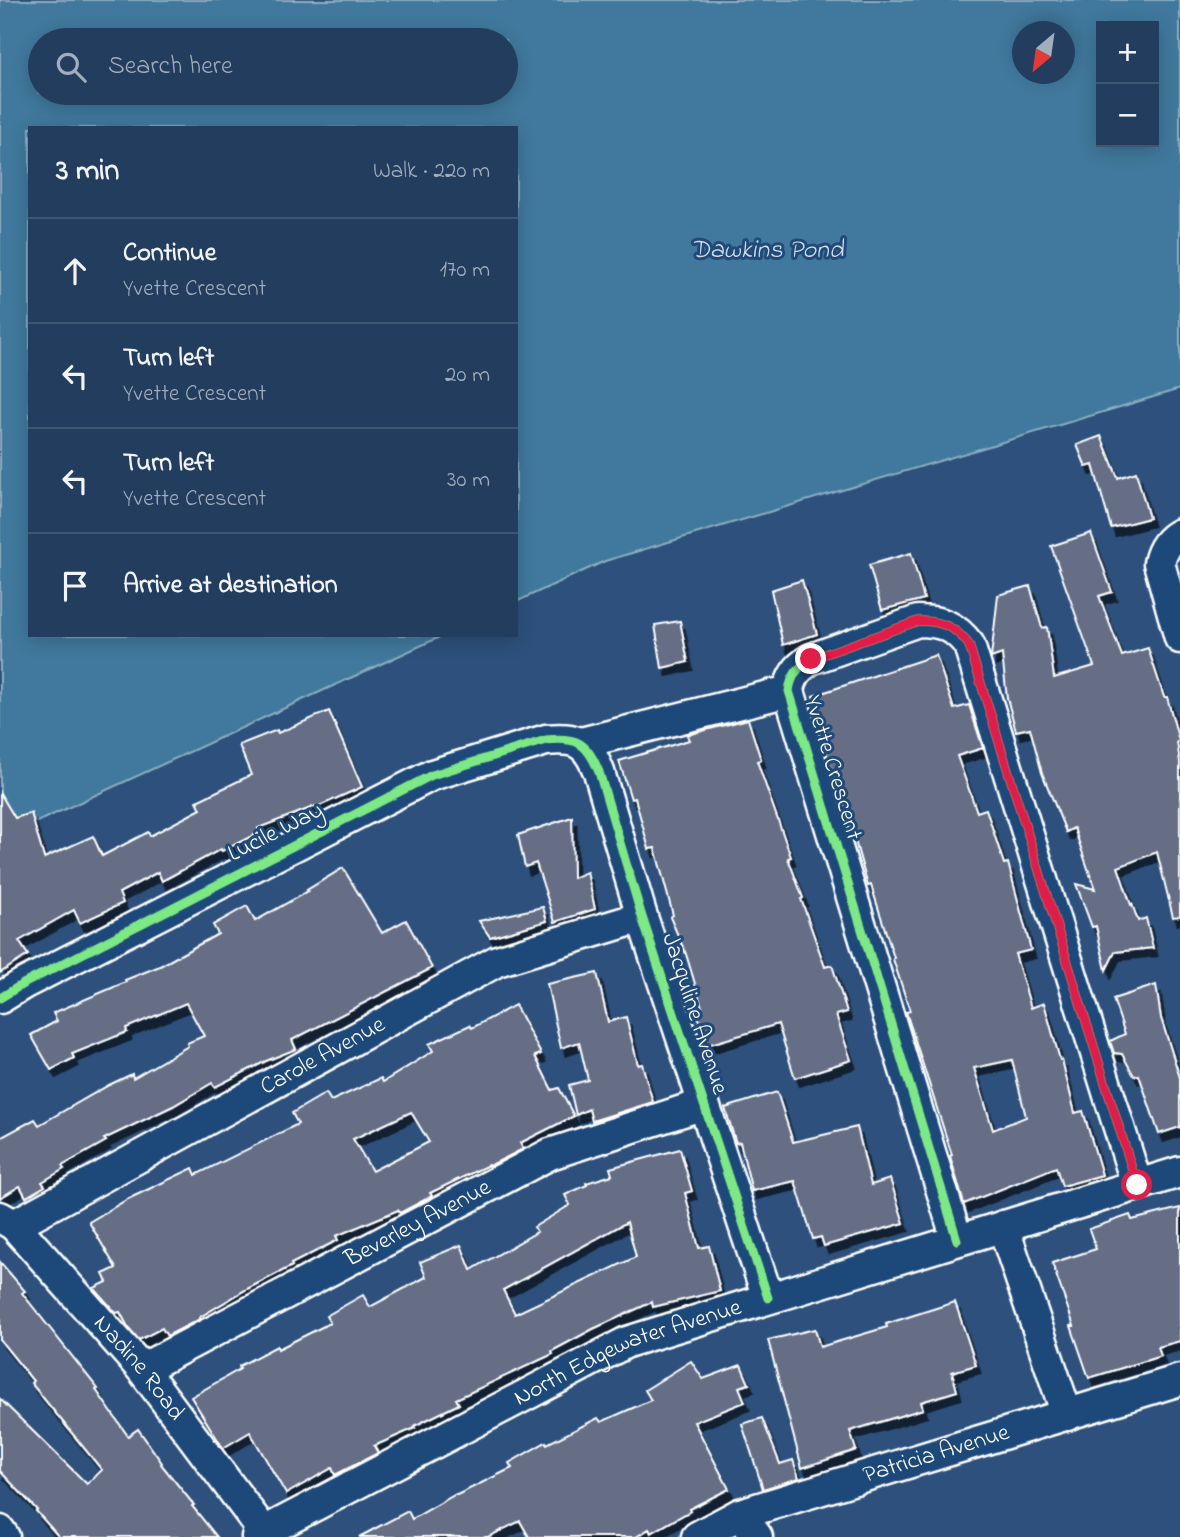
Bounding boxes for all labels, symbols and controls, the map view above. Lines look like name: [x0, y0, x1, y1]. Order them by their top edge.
north arrow: [1012, 21, 1075, 84]
map controls: [1096, 21, 1159, 147]
button: +: [1096, 21, 1159, 84]
search box: [28, 28, 518, 105]
icon: search: [52, 48, 90, 86]
text: Search here: [108, 48, 233, 86]
button: −: [1096, 84, 1159, 147]
text: 3 min: [56, 150, 119, 194]
text: Walk · 220 m: [373, 155, 490, 188]
water label: Dawkins Pond: [691, 232, 845, 270]
text: Continue: [123, 235, 216, 273]
icon: ahead: [56, 252, 94, 290]
text: 170 m: [440, 254, 490, 287]
text: Yvette Crescent: [123, 273, 266, 306]
text: Turn left: [123, 340, 214, 378]
icon: left: [56, 357, 94, 395]
text: 20 m: [445, 359, 490, 392]
text: Yvette Crescent: [123, 378, 266, 411]
text: Turn left: [123, 445, 214, 483]
icon: left: [56, 462, 94, 500]
text: 30 m: [447, 464, 490, 497]
text: Yvette Crescent: [123, 483, 266, 516]
icon: arrive: [56, 567, 94, 605]
text: Arrive at destination: [123, 567, 338, 605]
route end: [795, 643, 826, 674]
street label: Yvette Crescent: [793, 691, 871, 845]
street label: Lucile Way: [222, 794, 330, 873]
street label: Jacquline Avenue: [651, 929, 737, 1099]
street label: Carole Avenue: [254, 1008, 392, 1105]
route start: [1121, 1169, 1152, 1200]
street label: Beverley Avenue: [338, 1170, 498, 1277]
street label: North Edgewater Avenue: [508, 1290, 746, 1416]
street label: Nadine Road: [85, 1308, 193, 1429]
street label: Patricia Avenue: [859, 1415, 1014, 1493]

